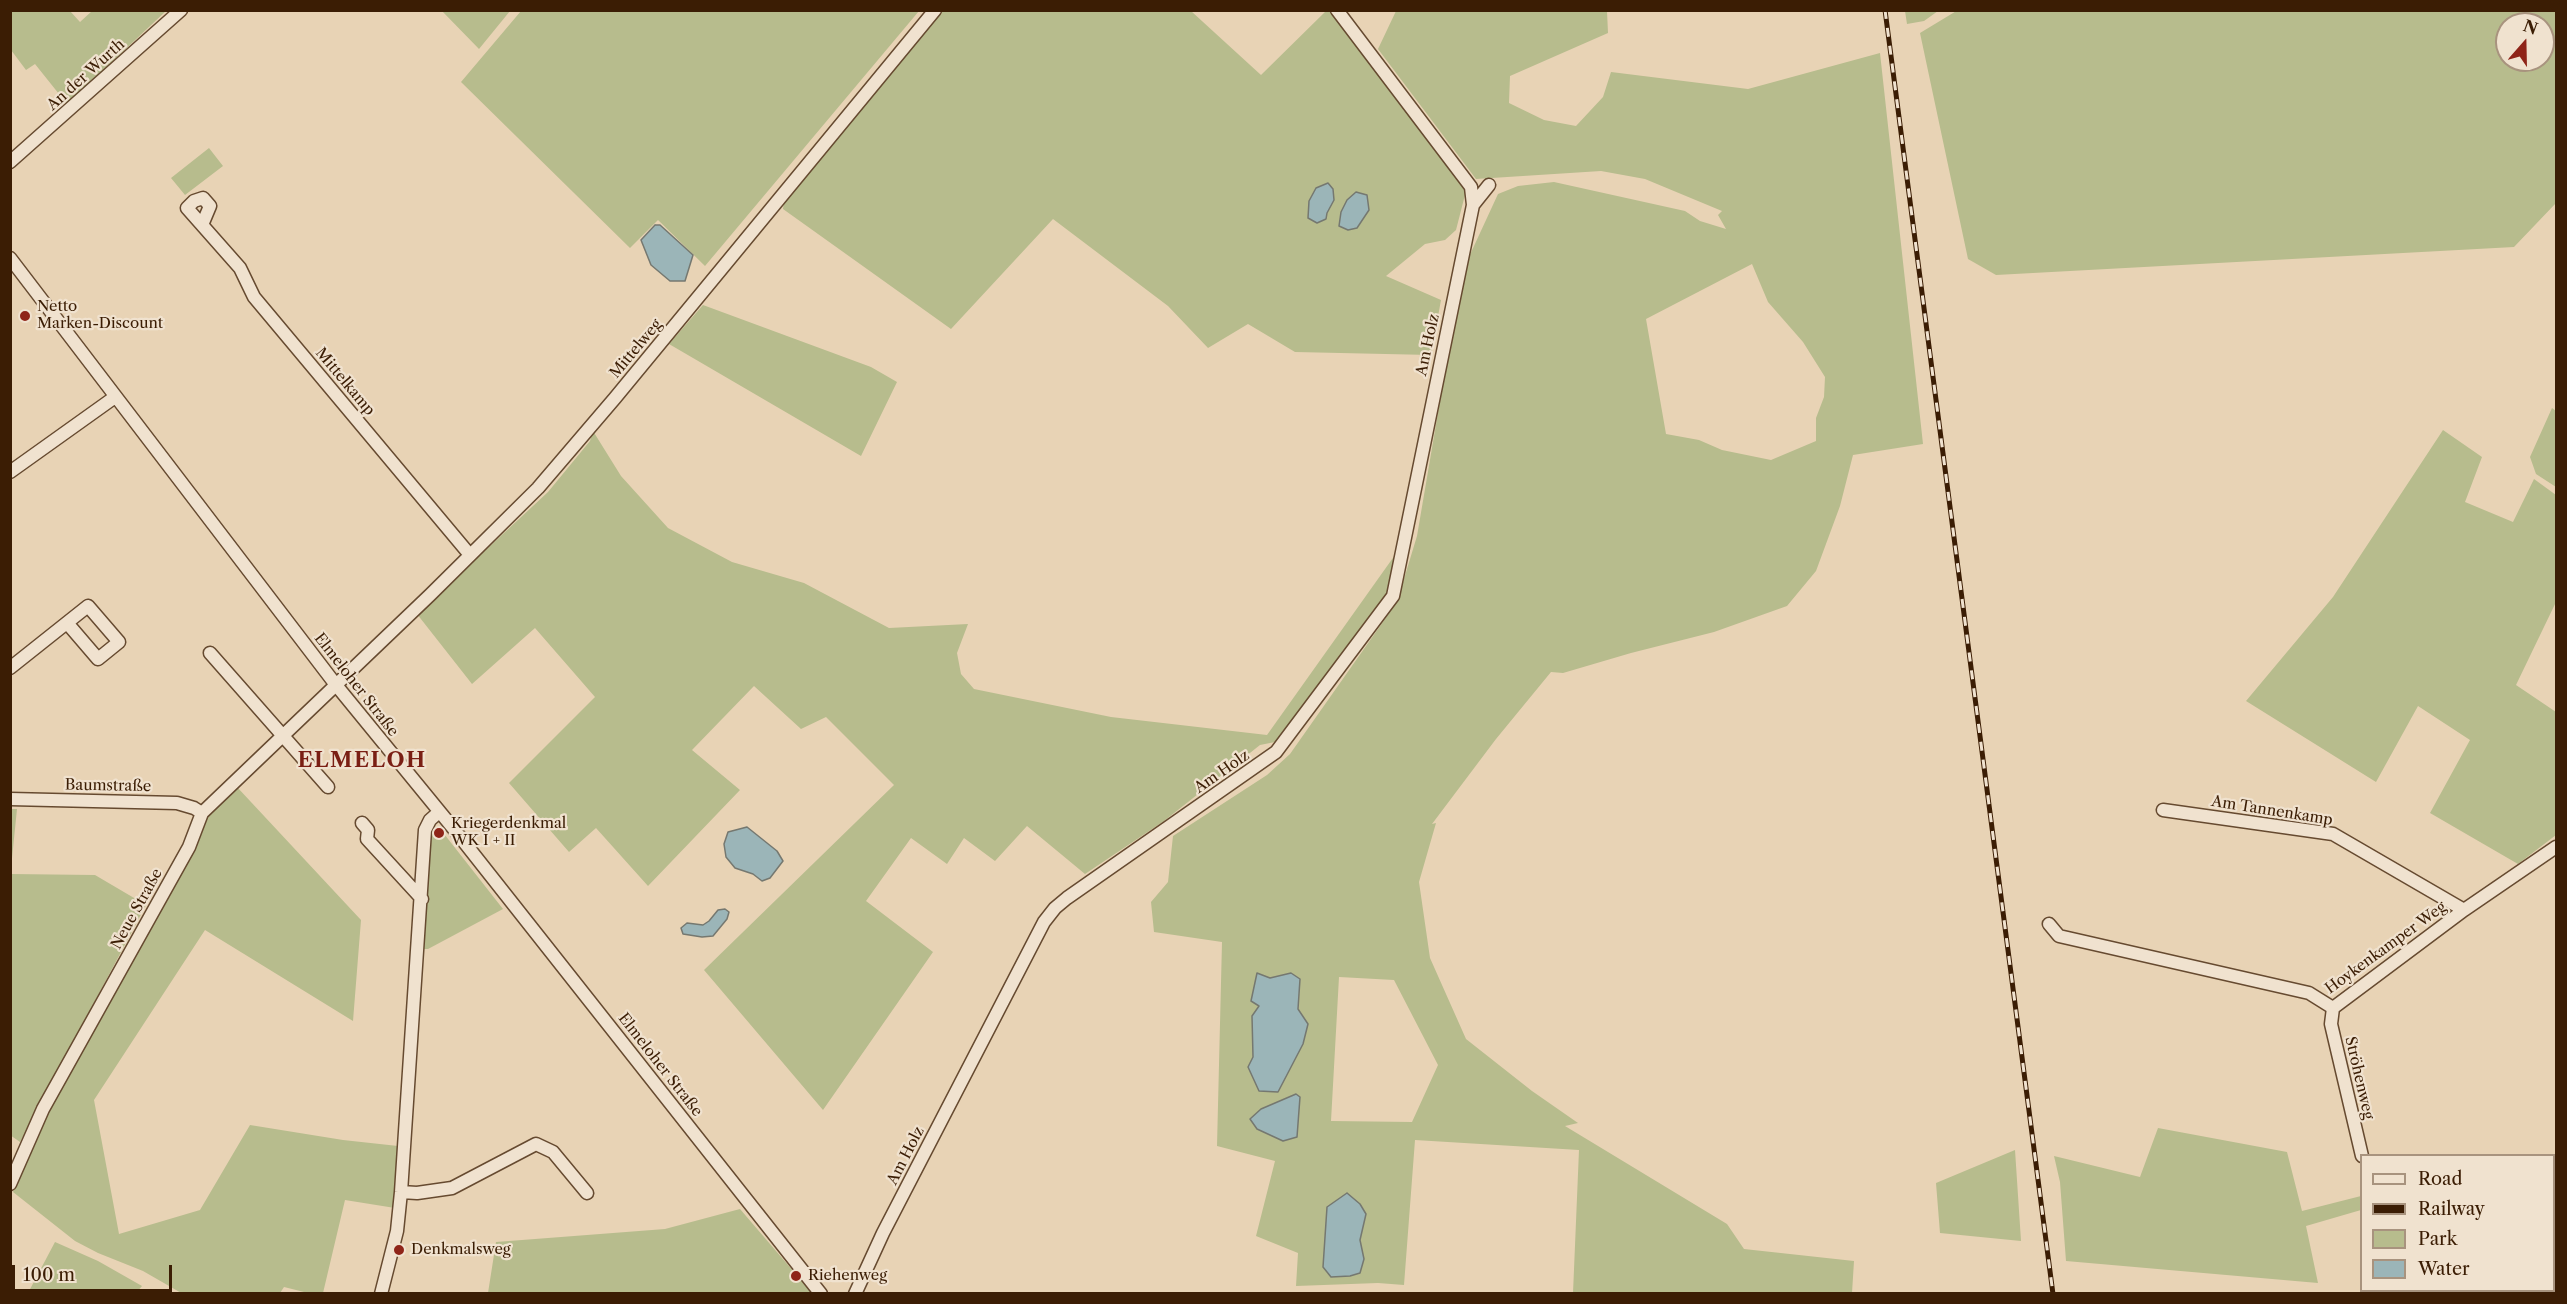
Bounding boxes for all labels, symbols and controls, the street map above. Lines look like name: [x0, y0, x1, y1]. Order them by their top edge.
north arrow: [2495, 12, 2555, 72]
text: N: [2521, 15, 2540, 39]
street label: An der Wurth: [43, 35, 129, 115]
place label: Netto Marken-Discount: [37, 298, 163, 333]
marker: Netto Marken-Discount: [18, 309, 32, 323]
street label: Am Holz: [1413, 312, 1443, 378]
street label: Mittelweg: [606, 316, 666, 382]
street label: Mittelkamp: [312, 345, 378, 419]
street label: Elmeloher Straße: [310, 630, 402, 740]
street label: Am Holz: [1191, 747, 1253, 797]
district label: ELMELOH: [297, 748, 427, 774]
street label: Baumstraße: [65, 776, 151, 796]
street label: Am Tannenkamp: [2210, 793, 2334, 829]
place label: Kriegerdenkmal WK I + II: [451, 815, 566, 850]
marker: Kriegerdenkmal WK I + II: [432, 826, 446, 840]
street label: Neue Straße: [107, 866, 167, 952]
street label: Hoykenkamper Weg: [2322, 898, 2450, 998]
street label: Elmeloher Straße: [614, 1010, 706, 1120]
street label: Ströhenweg: [2341, 1035, 2377, 1121]
street label: Am Holz: [884, 1124, 928, 1188]
legend: [2360, 1154, 2555, 1292]
text: Road: [2418, 1168, 2463, 1190]
text: Railway: [2418, 1198, 2485, 1220]
text: Park: [2418, 1228, 2457, 1250]
place label: Denkmalsweg: [411, 1241, 511, 1259]
marker: Denkmalsweg: [392, 1243, 406, 1257]
scale bar: [15, 1253, 176, 1291]
text: Water: [2418, 1258, 2470, 1280]
text: 100 m: [23, 1264, 75, 1286]
place label: Riehenweg: [808, 1267, 887, 1285]
marker: Riehenweg: [789, 1269, 803, 1283]

